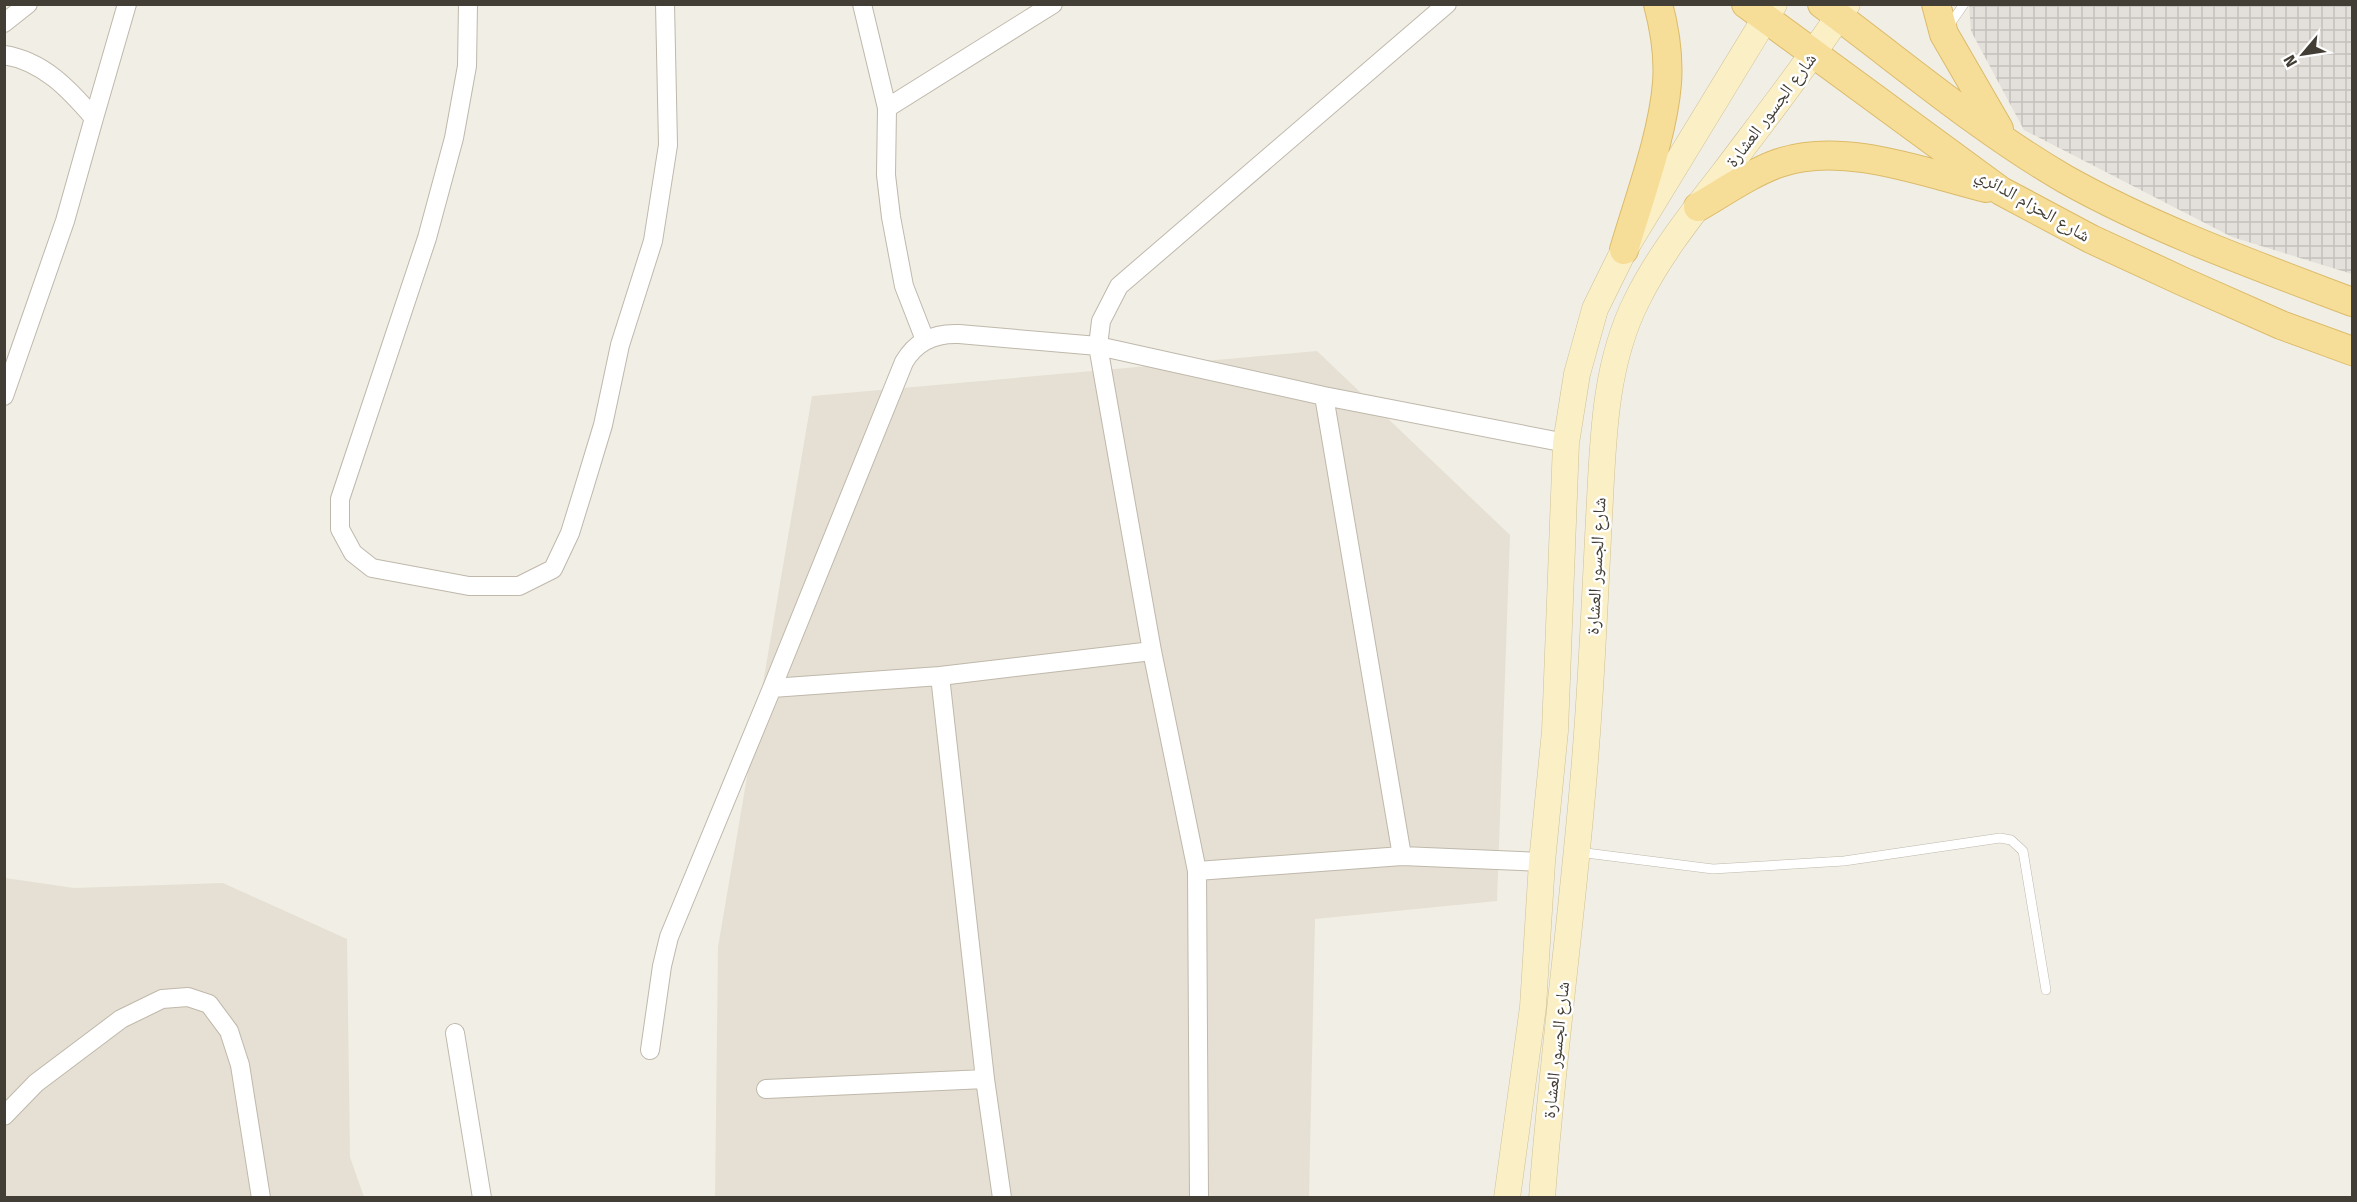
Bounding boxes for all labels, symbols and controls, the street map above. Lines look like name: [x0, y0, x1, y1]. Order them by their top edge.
north arrow: [2273, 24, 2333, 84]
street label: شارع الجسور العشارة: [1721, 48, 1821, 172]
text: N: [2279, 52, 2301, 70]
street label: شارع الحزام الدائري: [1970, 163, 2094, 250]
street label: شارع الجسور العشارة: [1581, 497, 1611, 635]
street label: شارع الجسور العشارة: [1538, 980, 1574, 1120]

